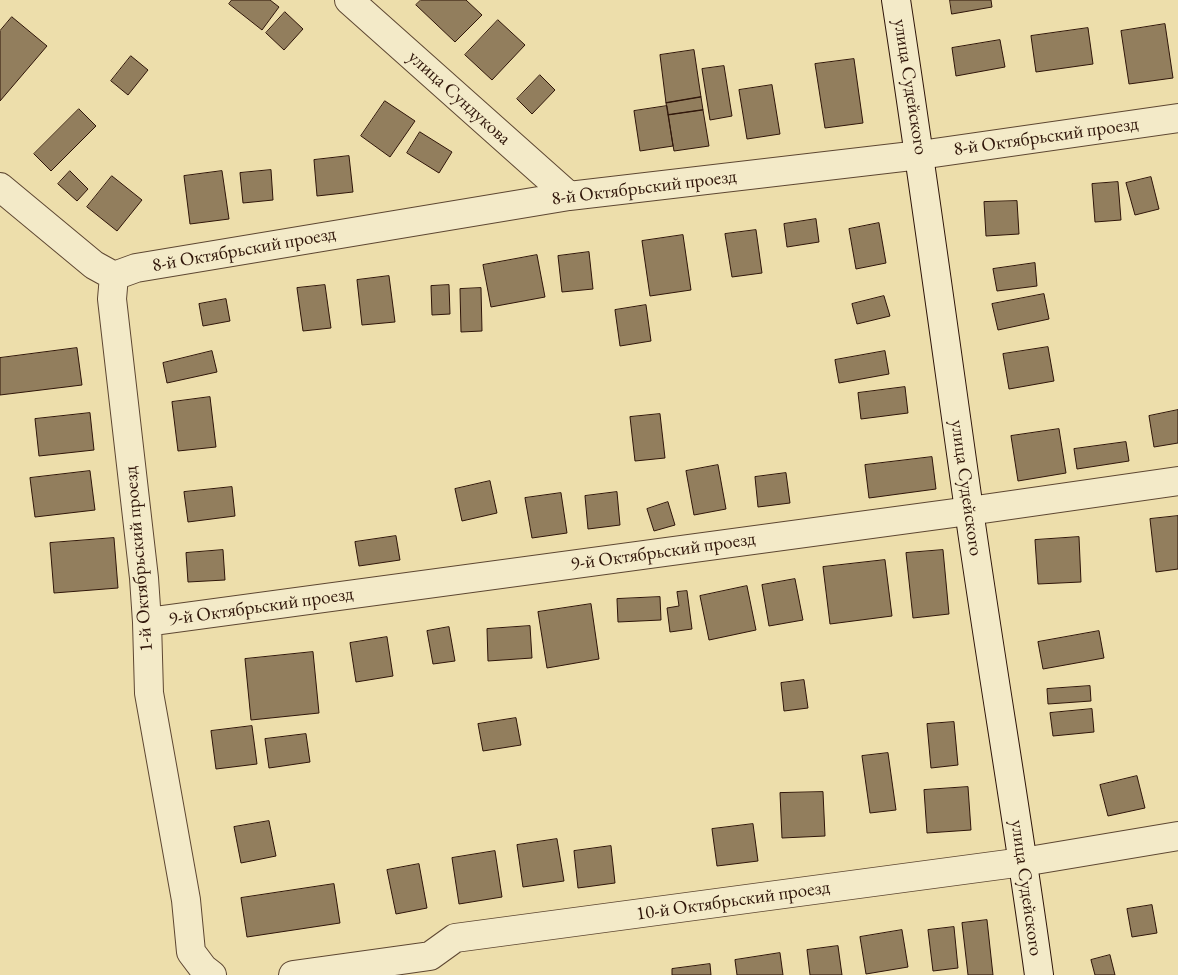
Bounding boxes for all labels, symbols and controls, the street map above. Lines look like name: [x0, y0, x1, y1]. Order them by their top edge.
street label: улица Судейского: [888, 17, 932, 157]
street label: улица Сундукова: [403, 46, 515, 150]
street label: 8-й Октябрьский проезд: [952, 113, 1140, 161]
street label: 8-й Октябрьский проезд: [550, 165, 738, 211]
street label: 8-й Октябрьский проезд: [150, 223, 338, 277]
street label: улица Судейского: [945, 418, 987, 558]
street label: 1-й Октябрьский проезд: [120, 465, 158, 653]
street label: 9-й Октябрьский проезд: [569, 528, 757, 576]
street label: 9-й Октябрьский проезд: [167, 583, 355, 631]
street label: улица Судейского: [1005, 818, 1047, 958]
street label: 10-й Октябрьский проезд: [635, 876, 831, 926]

